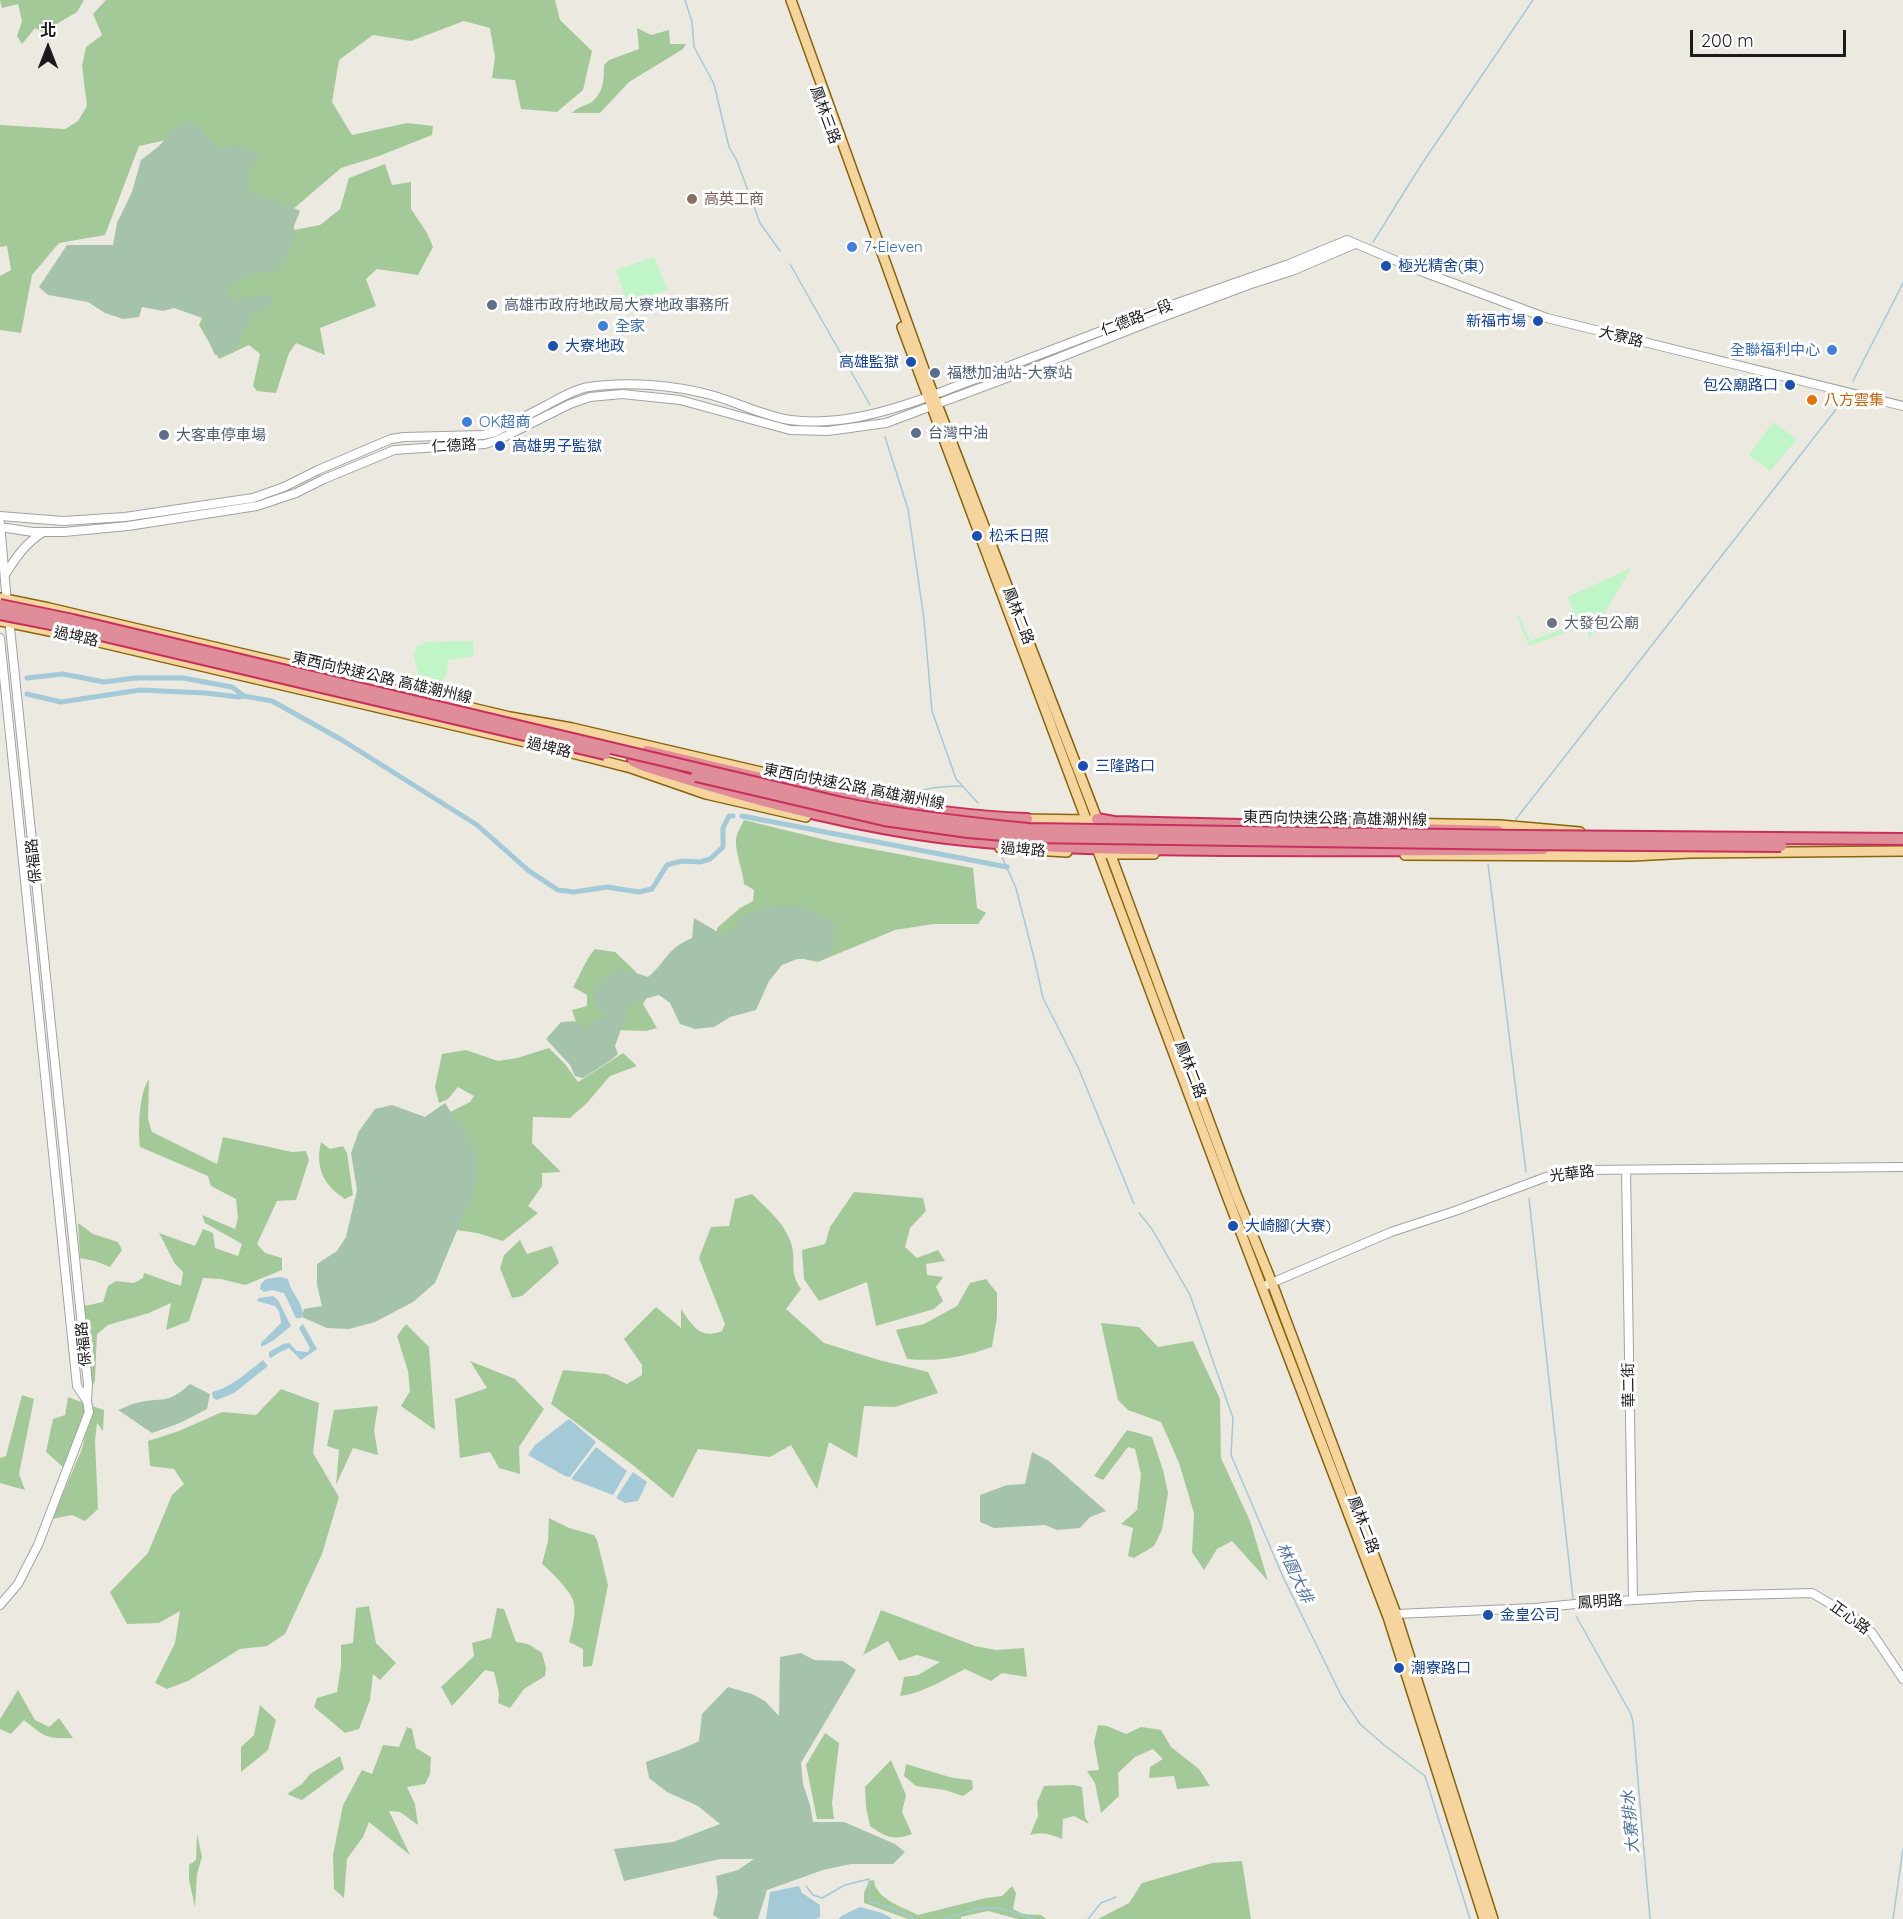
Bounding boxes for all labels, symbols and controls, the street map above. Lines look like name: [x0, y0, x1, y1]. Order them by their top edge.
north arrow: [18, 18, 78, 78]
scale bar: [1693, 18, 1849, 56]
text: 北: [40, 20, 56, 40]
text: 200 m: [1701, 29, 1754, 52]
street label: 鳳林三路: [806, 84, 844, 146]
place label: 高英工商: [704, 190, 764, 208]
marker: 高英工商: [685, 192, 699, 206]
place label: 7-Eleven: [864, 238, 923, 256]
marker: 7-Eleven: [845, 240, 859, 254]
place label: 極光精舍(東): [1398, 257, 1484, 275]
marker: 極光精舍(東): [1379, 259, 1393, 273]
place label: 高雄市政府地政局大寮地政事務所: [504, 296, 729, 314]
street label: 仁德路一段: [1099, 296, 1175, 340]
marker: 高雄市政府地政局大寮地政事務所: [485, 298, 499, 312]
place label: 新福市場: [1466, 312, 1526, 330]
marker: 新福市場: [1531, 314, 1545, 328]
place label: 全家: [615, 317, 645, 335]
marker: 全家: [596, 319, 610, 333]
street label: 大寮路: [1597, 323, 1645, 351]
place label: 大寮地政: [565, 337, 625, 355]
marker: 大寮地政: [546, 339, 560, 353]
place label: 全聯福利中心: [1730, 341, 1820, 359]
marker: 全聯福利中心: [1825, 343, 1839, 357]
place label: 高雄監獄: [839, 353, 899, 371]
marker: 高雄監獄: [904, 355, 918, 369]
place label: 福懋加油站-大寮站: [947, 364, 1073, 382]
marker: 福懋加油站-大寮站: [928, 366, 942, 380]
place label: 包公廟路口: [1703, 376, 1778, 394]
marker: 包公廟路口: [1783, 378, 1797, 392]
place label: 八方雲集: [1824, 391, 1884, 409]
marker: 八方雲集: [1805, 393, 1819, 407]
place label: OK超商: [479, 413, 531, 431]
marker: OK超商: [460, 415, 474, 429]
place label: 台灣中油: [928, 424, 988, 442]
place label: 大客車停車場: [176, 426, 266, 444]
marker: 台灣中油: [909, 426, 923, 440]
marker: 大客車停車場: [157, 428, 171, 442]
street label: 仁德路: [431, 436, 477, 456]
place label: 高雄男子監獄: [512, 437, 602, 455]
marker: 高雄男子監獄: [493, 439, 507, 453]
place label: 松禾日照: [989, 527, 1049, 545]
marker: 松禾日照: [970, 529, 984, 543]
street label: 鳳林二路: [999, 585, 1037, 647]
place label: 大發包公廟: [1564, 614, 1639, 632]
marker: 大發包公廟: [1545, 616, 1559, 630]
street label: 過埤路: [52, 624, 100, 650]
street label: 東西向快速公路 高雄潮州線: [290, 649, 474, 707]
street label: 過埤路: [525, 734, 573, 762]
place label: 三隆路口: [1095, 757, 1155, 775]
marker: 三隆路口: [1076, 759, 1090, 773]
street label: 東西向快速公路 高雄潮州線: [762, 761, 946, 813]
street label: 東西向快速公路 高雄潮州線: [1243, 808, 1427, 830]
street label: 保福路: [23, 838, 45, 884]
street label: 過埤路: [1000, 839, 1046, 861]
street label: 鳳林二路: [1171, 1039, 1209, 1101]
street label: 光華路: [1549, 1162, 1595, 1186]
place label: 大崎腳(大寮): [1245, 1217, 1331, 1235]
marker: 大崎腳(大寮): [1226, 1219, 1240, 1233]
street label: 保福路: [73, 1321, 95, 1367]
street label: 華二街: [1620, 1362, 1638, 1408]
street label: 鳳林二路: [1344, 1494, 1382, 1556]
water label: 林園大排: [1272, 1540, 1316, 1606]
street label: 鳳明路: [1577, 1591, 1623, 1613]
street label: 正心路: [1827, 1597, 1873, 1639]
place label: 金皇公司: [1500, 1606, 1560, 1624]
marker: 金皇公司: [1481, 1608, 1495, 1622]
place label: 潮寮路口: [1411, 1659, 1471, 1677]
marker: 潮寮路口: [1392, 1661, 1406, 1675]
water label: 大寮排水: [1619, 1789, 1643, 1855]

